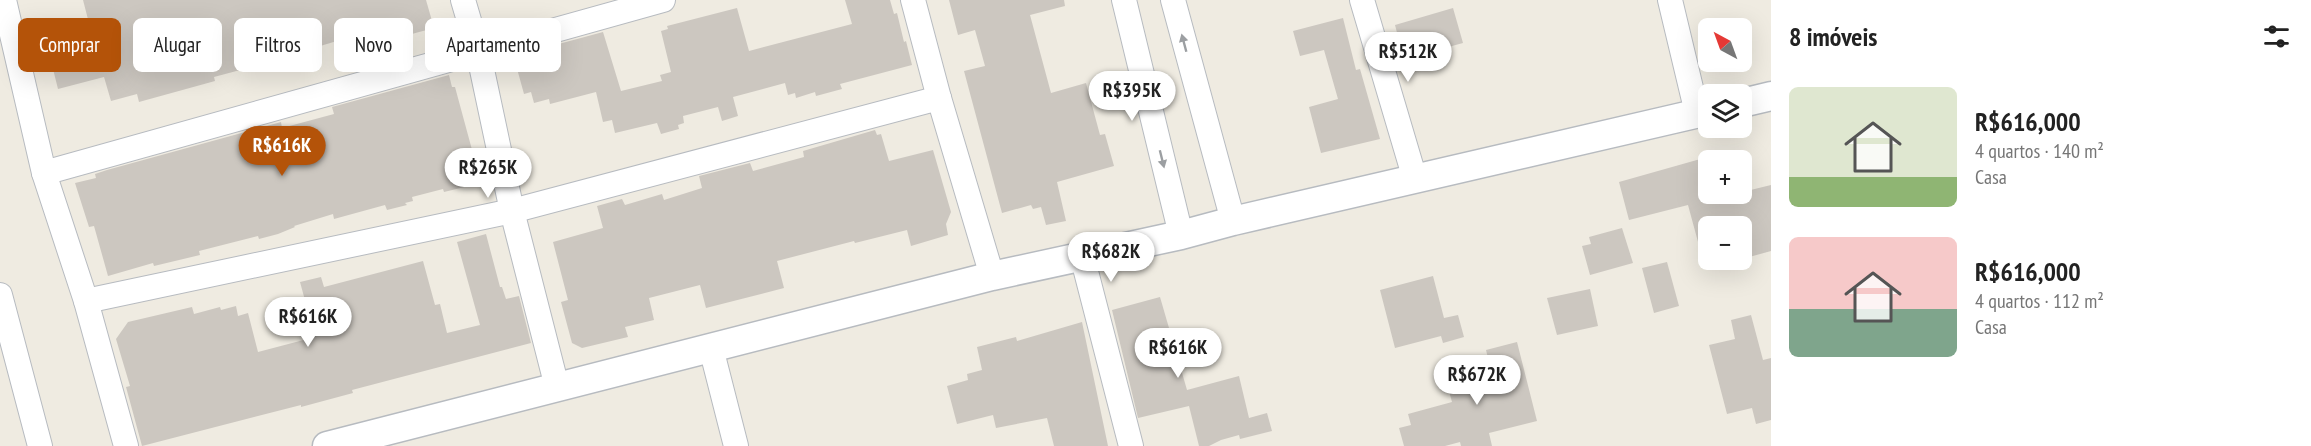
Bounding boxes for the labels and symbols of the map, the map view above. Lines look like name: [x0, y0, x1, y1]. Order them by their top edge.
north arrow: [1698, 18, 1752, 72]
pin: R$512K: [1359, 32, 1457, 83]
one-way arrow: [1179, 34, 1189, 52]
pin: R$395K: [1083, 71, 1181, 122]
pin: R$616K: [233, 126, 331, 177]
pin: R$265K: [439, 148, 537, 199]
one-way arrow: [1158, 150, 1168, 168]
pin: R$682K: [1062, 232, 1160, 283]
pin: R$616K: [259, 297, 357, 348]
pin: R$616K: [1129, 328, 1227, 379]
pin: R$672K: [1428, 355, 1526, 406]

